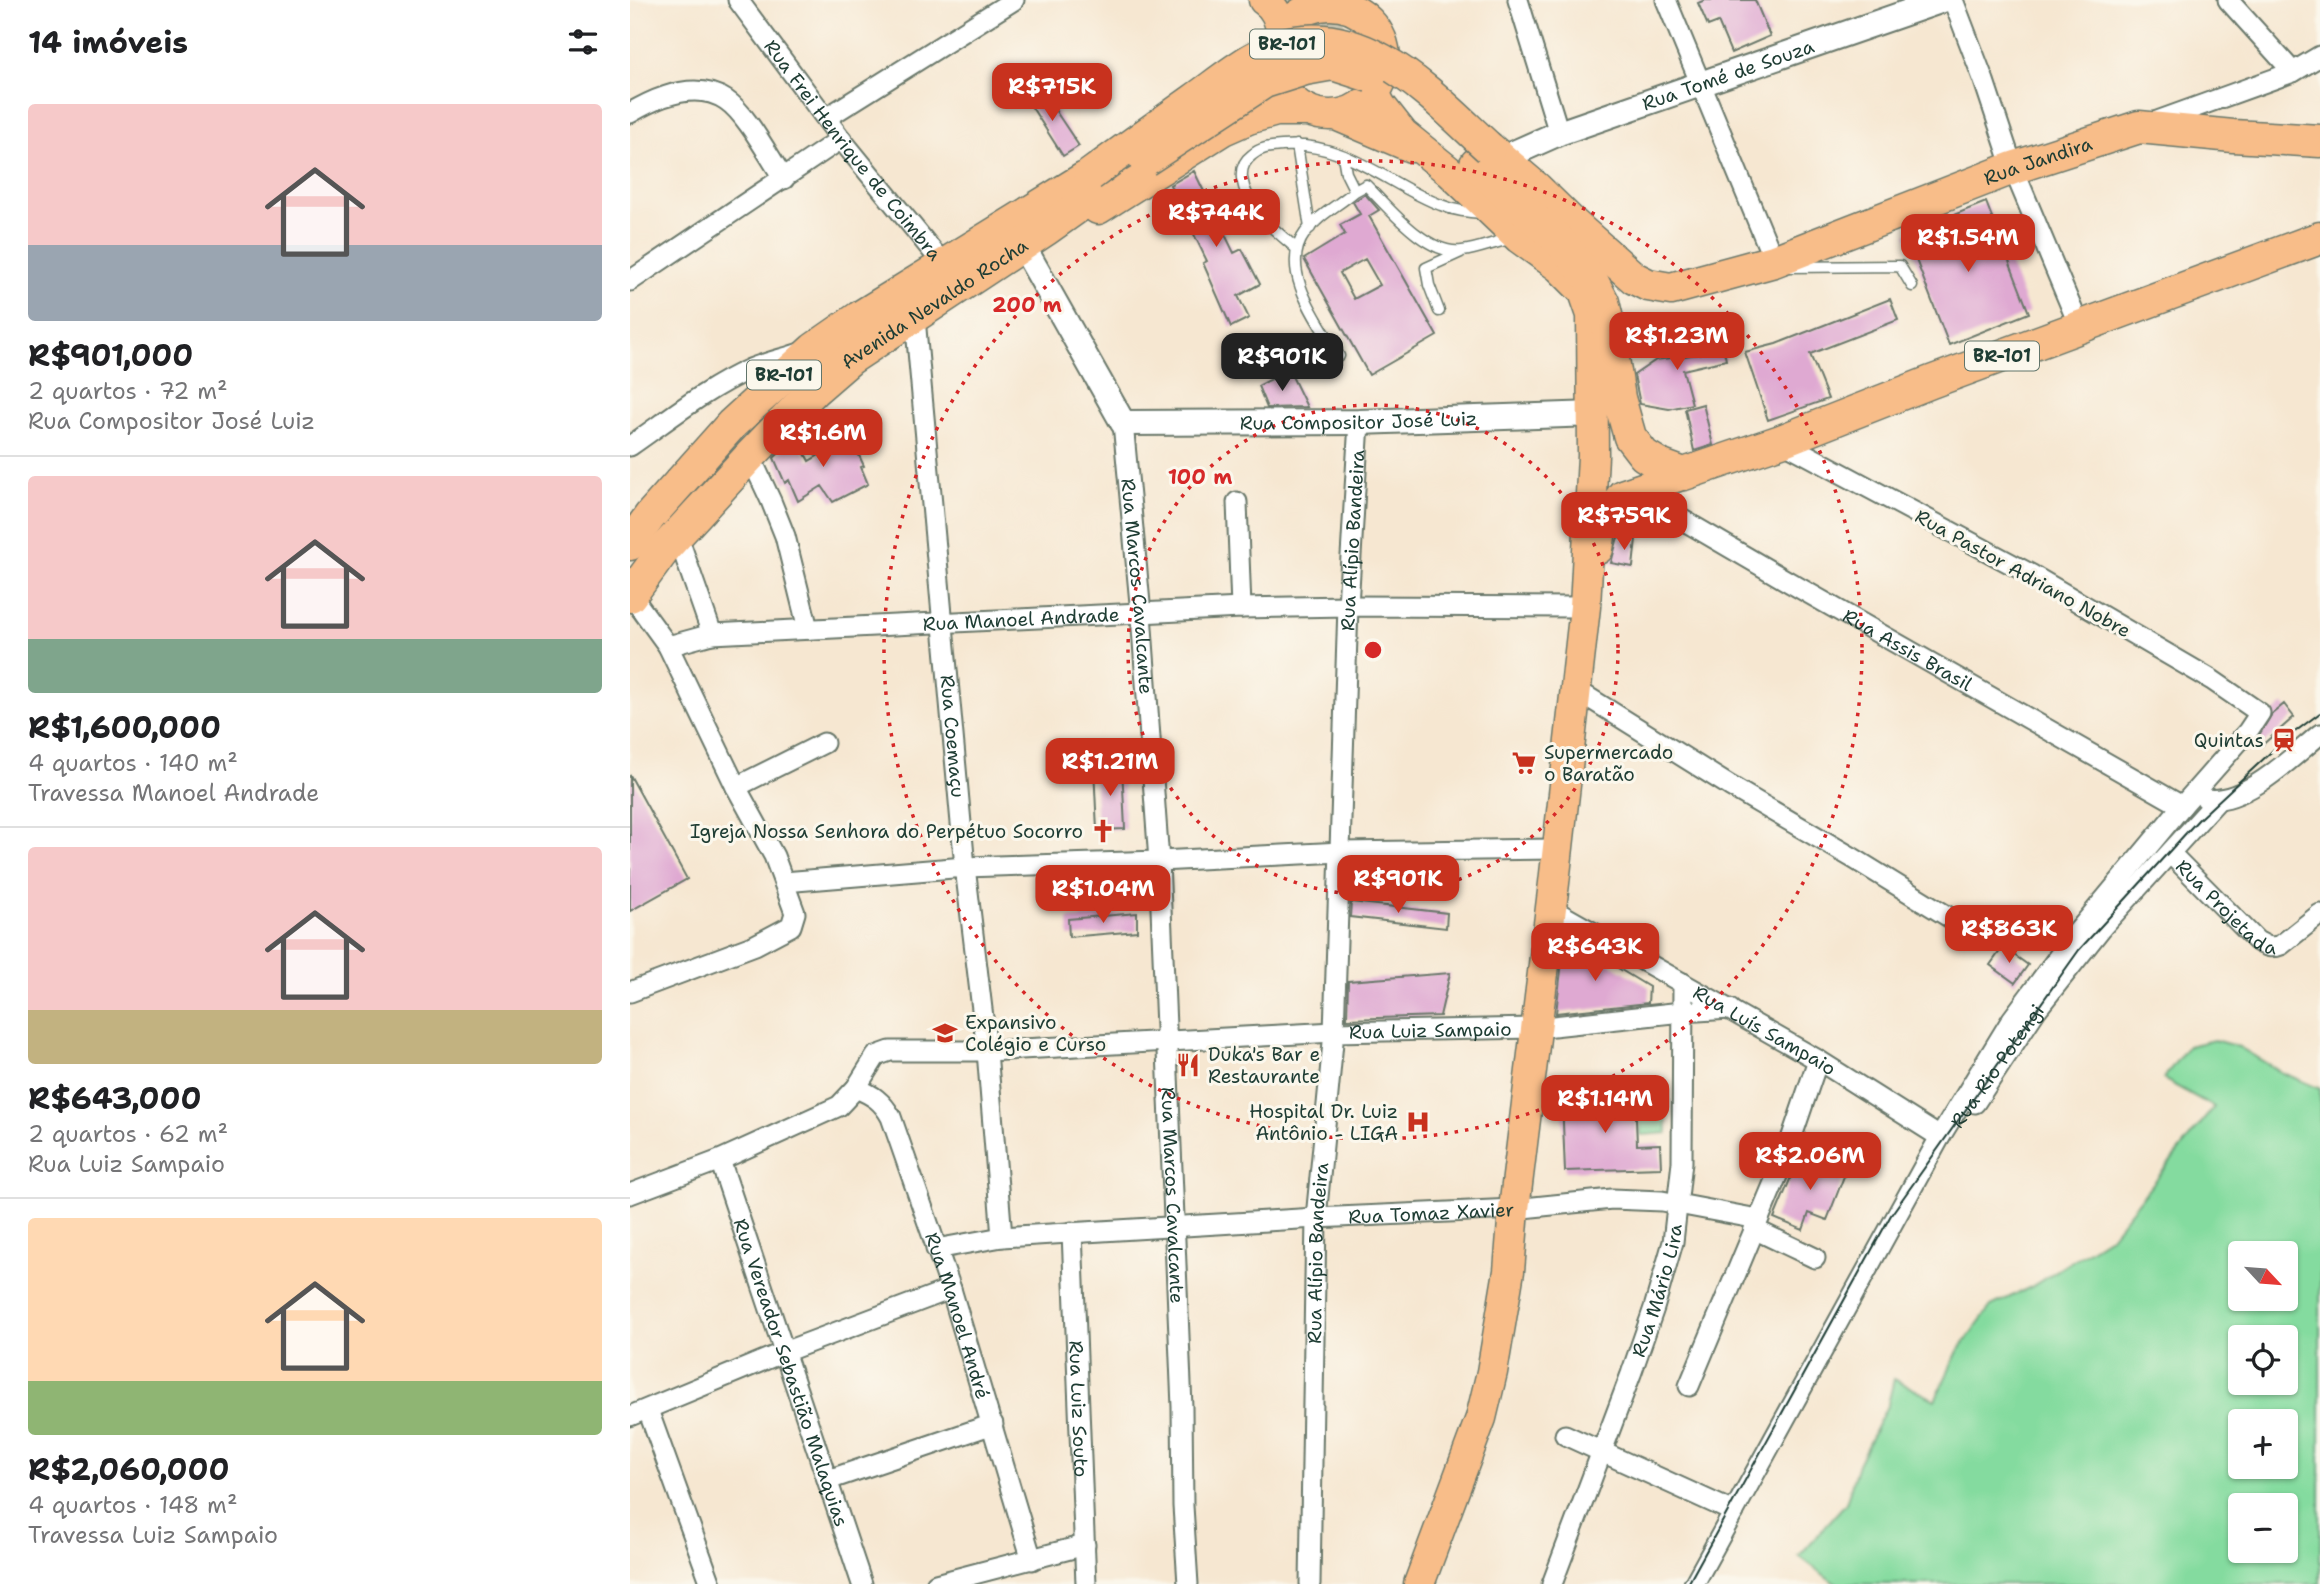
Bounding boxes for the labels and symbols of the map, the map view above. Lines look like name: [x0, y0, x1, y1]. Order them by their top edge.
road number: BR-101: [1250, 29, 1324, 58]
street label: Rua Tomé de Souza: [1639, 34, 1818, 116]
street label: Rua Frei Henrique de Coimbra: [759, 35, 947, 266]
pin: R$715K: [995, 64, 1109, 123]
street label: Rua Jandira: [1980, 131, 2096, 191]
pin: R$744K: [1159, 190, 1273, 249]
pin: R$1.54M: [1903, 215, 2033, 274]
street label: Avenida Nevaldo Rocha: [836, 233, 1033, 375]
text: 200 m: [992, 291, 1062, 319]
pin: R$1.23M: [1612, 312, 1742, 372]
pin: R$901K: [1225, 334, 1339, 393]
road number: BR-101: [1965, 342, 2039, 370]
road number: BR-101: [747, 360, 821, 390]
street label: Rua Compositor José Luiz: [1240, 406, 1477, 436]
pin: R$1.6M: [766, 410, 880, 469]
street label: Rua Alípio Bandeira: [1335, 449, 1370, 631]
text: 100 m: [1168, 463, 1232, 491]
street label: Rua Marcos Cavalcante: [1115, 477, 1159, 695]
pin: R$759K: [1567, 492, 1681, 552]
street label: Rua Pastor Adriano Nobre: [1910, 504, 2135, 643]
street label: Rua Manoel Andrade: [922, 602, 1120, 637]
street label: Rua Assis Brasil: [1838, 603, 1977, 697]
centre of rings: [1361, 638, 1385, 662]
street label: Rua Coemaçu: [935, 674, 971, 799]
station icon: Quintas: [2270, 726, 2298, 754]
place label: Quintas: [2194, 728, 2264, 753]
pin: R$1.21M: [1045, 738, 1175, 798]
place label: Supermercado o Baratão: [1544, 740, 1673, 787]
supermarket icon: Supermercado o Baratão: [1510, 749, 1538, 777]
church icon: Igreja Nossa Senhora do Perpétuo Socorro: [1089, 817, 1117, 845]
place label: Igreja Nossa Senhora do Perpétuo Socorro: [690, 819, 1083, 844]
street label: Rua Projetada: [2170, 854, 2278, 960]
pin: R$901K: [1341, 856, 1455, 915]
pin: R$1.04M: [1038, 866, 1168, 925]
pin: R$863K: [1952, 906, 2066, 965]
pin: R$643K: [1538, 923, 1652, 983]
street label: Rua Luís Sampaio: [1688, 980, 1841, 1081]
street label: Rua Rio Potengi: [1945, 999, 2050, 1133]
place label: Expansivo Colégio e Curso: [965, 1010, 1106, 1057]
street label: Rua Luiz Sampaio: [1349, 1016, 1512, 1045]
school or university icon: Expansivo Colégio e Curso: [931, 1019, 959, 1047]
place label: Duka's Bar e Restaurante: [1208, 1042, 1320, 1089]
restaurant icon: Duka's Bar e Restaurante: [1174, 1051, 1202, 1079]
pin: R$1.14M: [1540, 1076, 1670, 1135]
street label: Rua Marcos Cavalcante: [1156, 1087, 1190, 1304]
place label: Hospital Dr. Luiz Antônio - LIGA: [1249, 1099, 1398, 1146]
hospital icon: Hospital Dr. Luiz Antônio - LIGA: [1404, 1108, 1432, 1136]
pin: R$2.06M: [1745, 1132, 1875, 1192]
street label: Rua Alípio Bandeira: [1302, 1161, 1334, 1344]
street label: Rua Tomaz Xavier: [1348, 1197, 1515, 1230]
street label: Rua Vereador Sebastião Malaquias: [727, 1215, 854, 1530]
street label: Rua Mário Lira: [1626, 1223, 1688, 1360]
street label: Rua Manoel André: [919, 1229, 995, 1402]
north arrow: [2228, 1241, 2298, 1311]
street label: Rua Luiz Souto: [1063, 1340, 1094, 1478]

